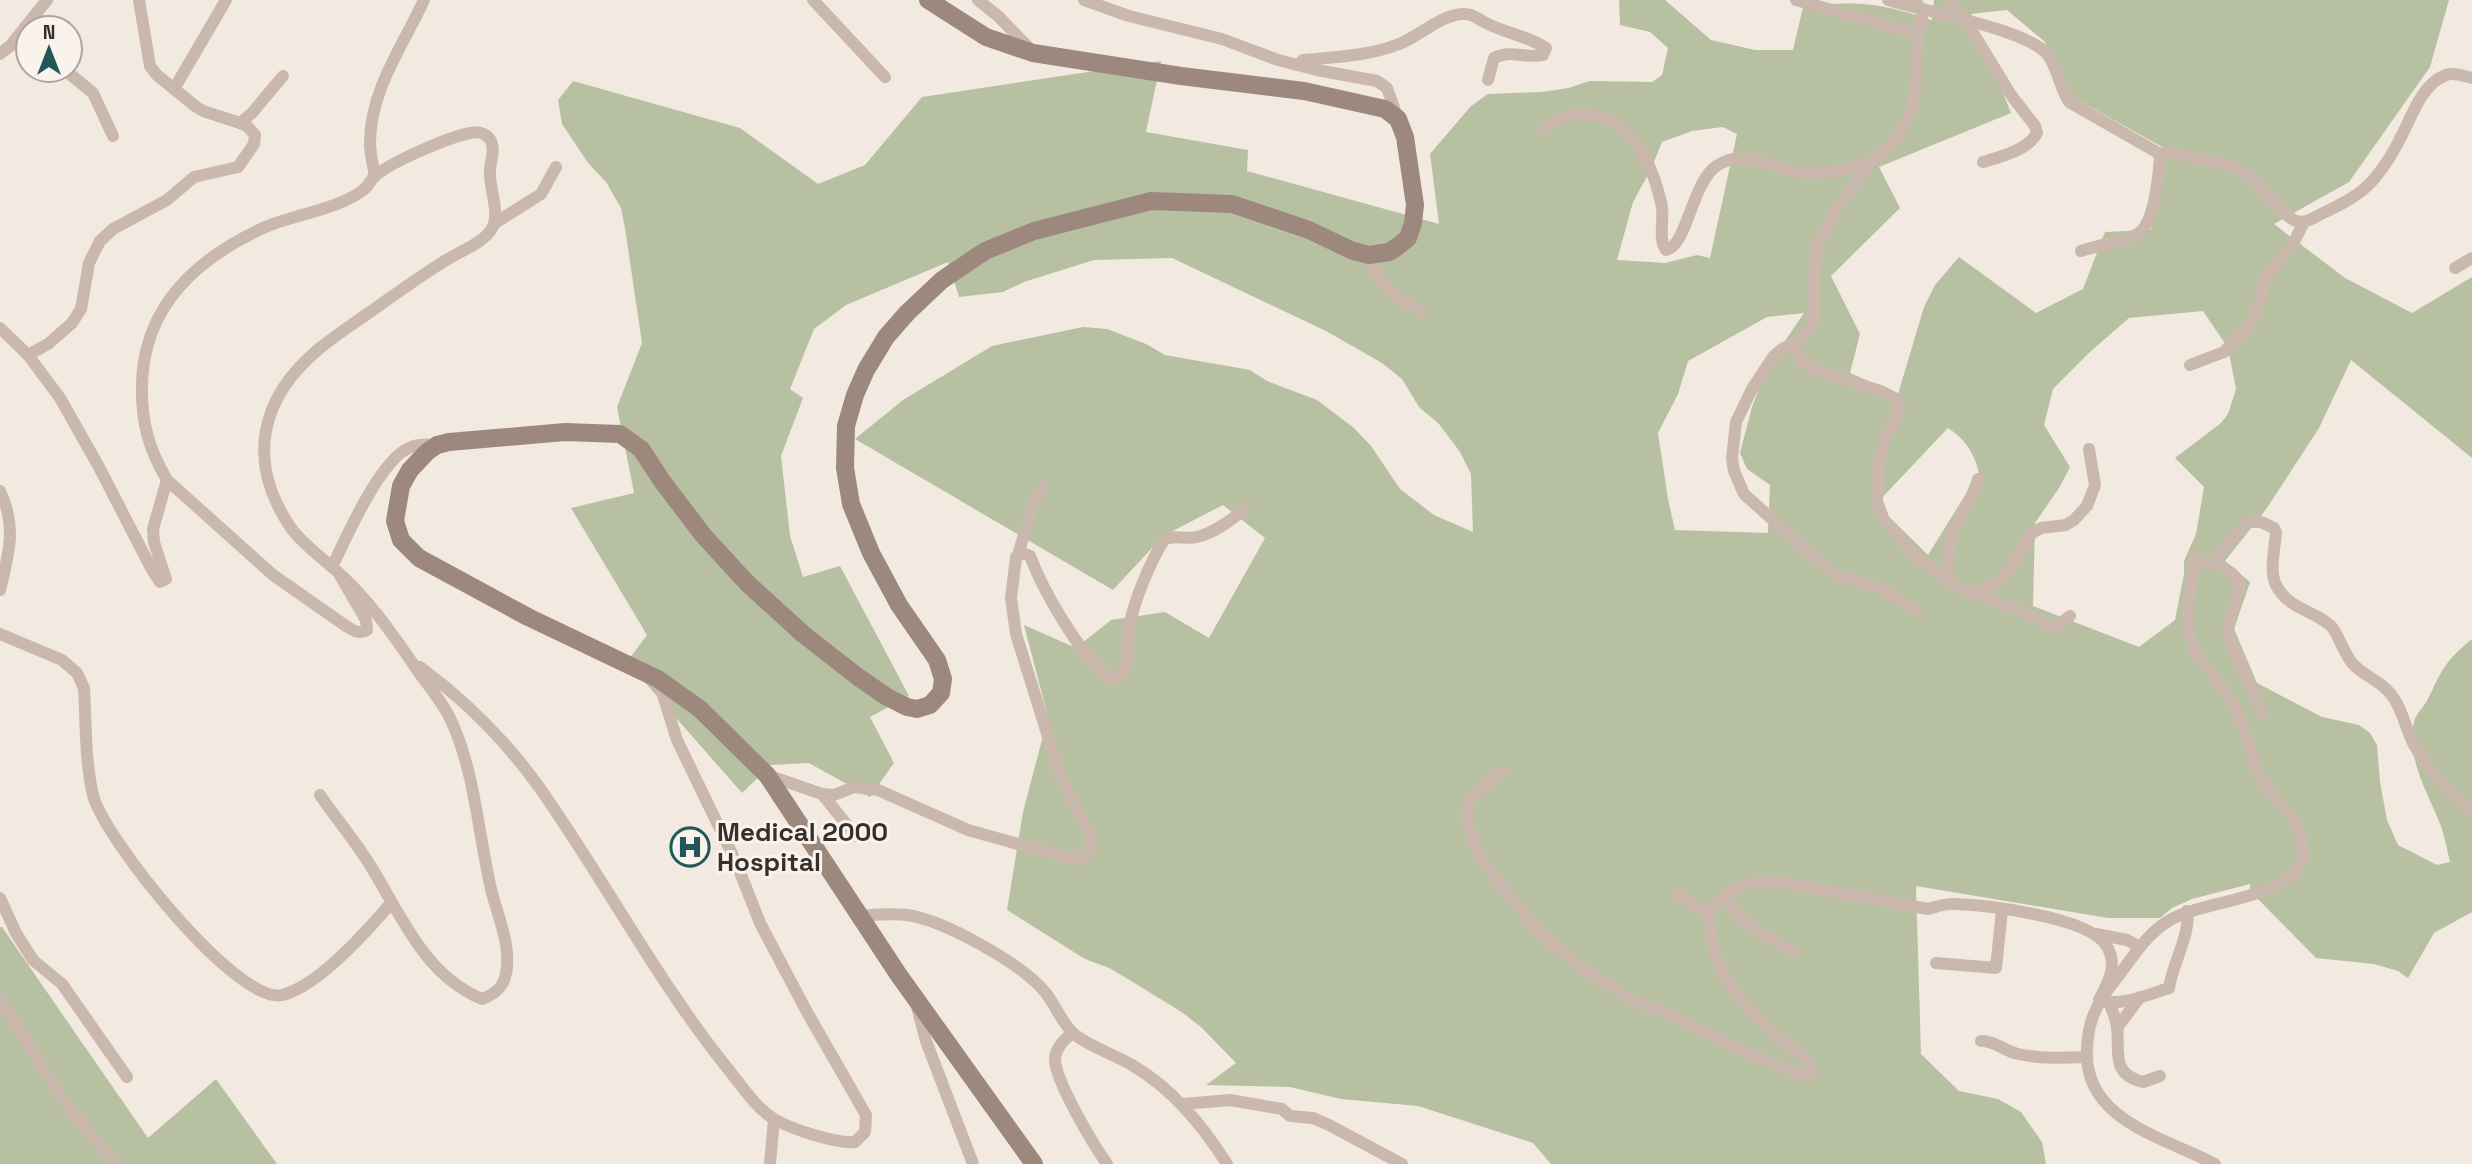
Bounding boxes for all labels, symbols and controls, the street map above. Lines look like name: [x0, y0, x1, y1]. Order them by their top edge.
north arrow: [14, 14, 84, 84]
text: N: [43, 20, 55, 45]
place label: Medical 2000 Hospital: [717, 815, 888, 879]
hospital icon: Medical 2000 Hospital: [669, 826, 711, 868]

